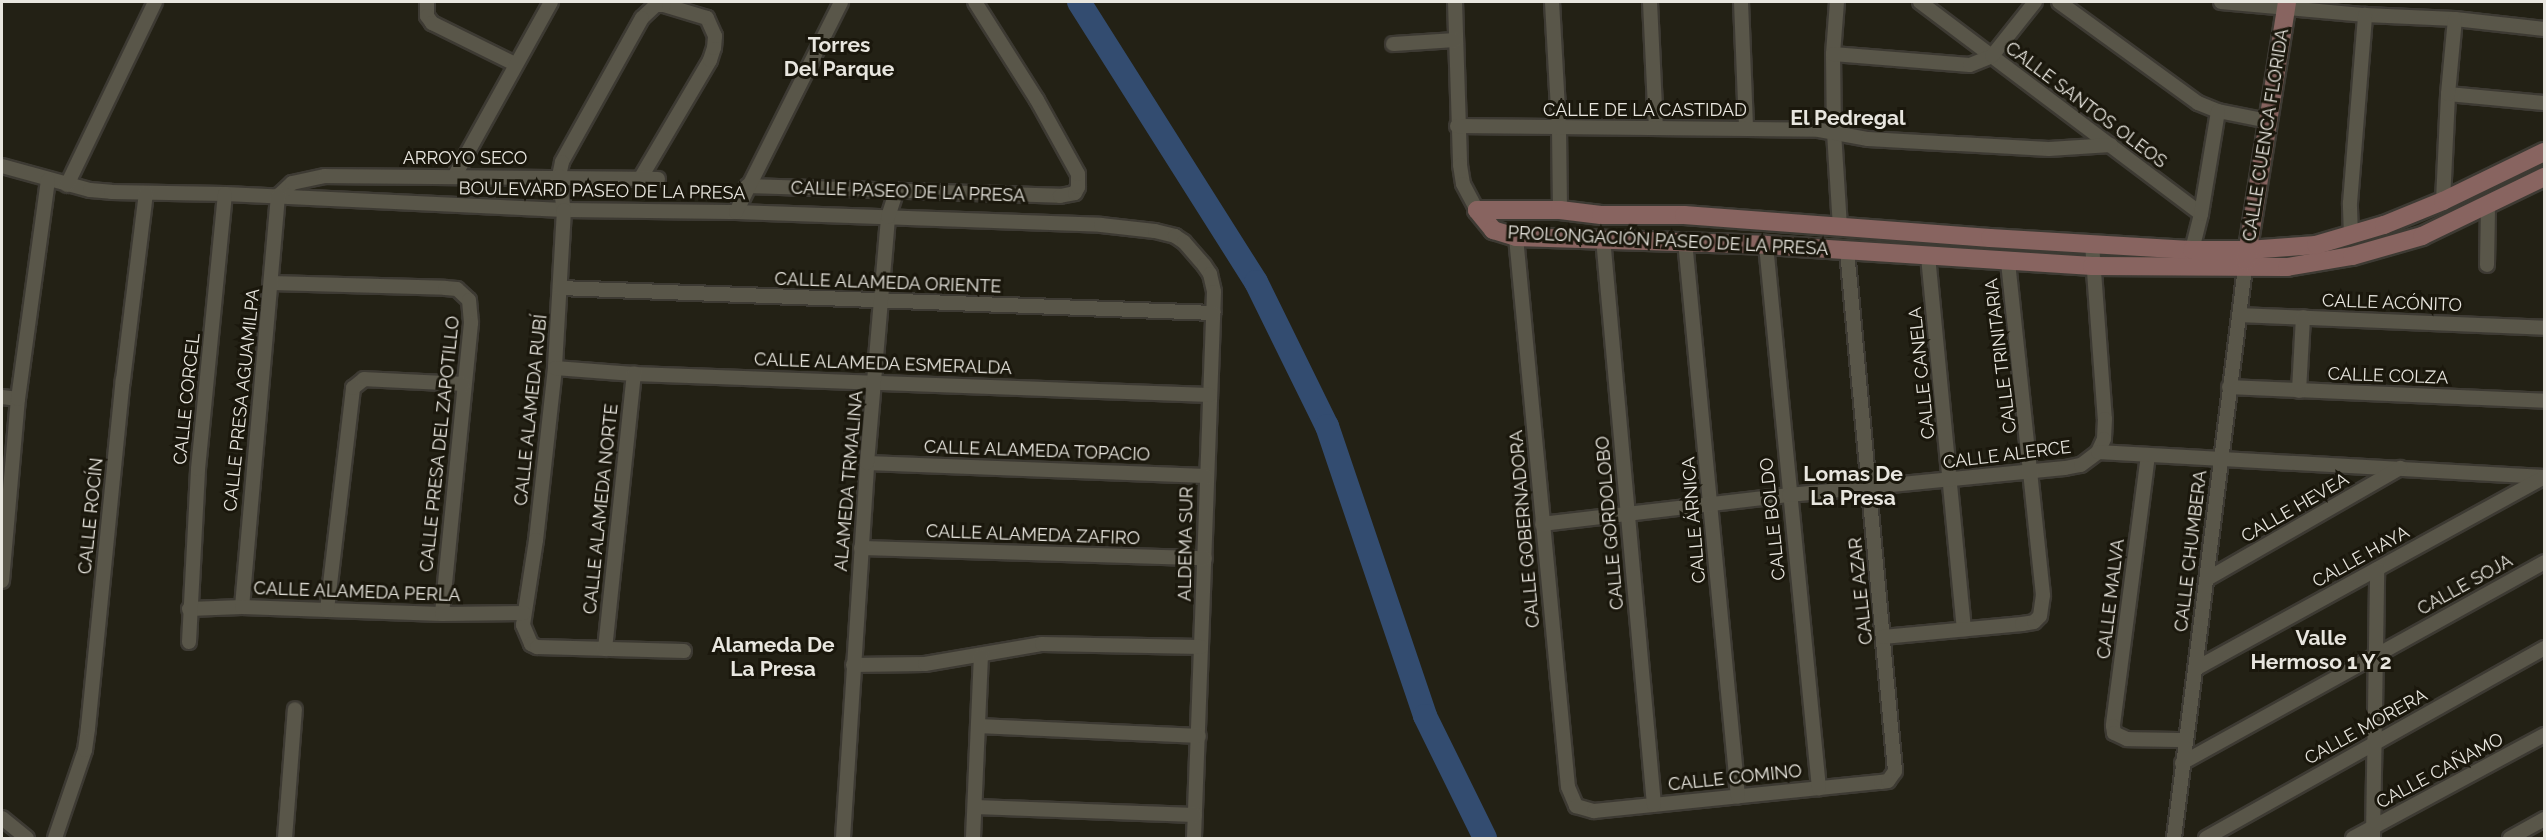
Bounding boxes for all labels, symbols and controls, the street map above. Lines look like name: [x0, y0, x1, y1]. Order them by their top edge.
street label: CALLE CUENCA FLORIDA: [2238, 27, 2294, 243]
district label: Torres Del Parque: [783, 32, 895, 82]
street label: CALLE SANTOS OLEOS: [2001, 37, 2171, 173]
street label: CALLE DE LA CASTIDAD: [1543, 99, 1747, 121]
district label: El Pedregal: [1790, 105, 1906, 131]
street label: ARROYO SECO: [403, 147, 527, 169]
street label: CALLE PASEO DE LA PRESA: [790, 177, 1026, 207]
street label: BOULEVARD PASEO DE LA PRESA: [458, 178, 746, 204]
street label: PROLONGACIÓN PASEO DE LA PRESA: [1507, 222, 1829, 260]
street label: CALLE ALAMEDA ORIENTE: [774, 268, 1002, 298]
street label: CALLE TRINITARIA: [1981, 277, 2021, 435]
street label: CALLE PRESA AGUAMILPA: [219, 287, 265, 513]
street label: CALLE ACÓNITO: [2321, 290, 2463, 316]
street label: CALLE CANELA: [1904, 306, 1940, 440]
street label: CALLE ALAMEDA RUBÍ: [510, 313, 552, 507]
street label: CALLE PRESA DEL ZAPOTILLO: [416, 314, 464, 574]
street label: CALLE CORCEL: [169, 332, 205, 466]
street label: CALLE ALAMEDA ESMERALDA: [753, 349, 1013, 379]
street label: CALLE COLZA: [2327, 363, 2449, 389]
street label: ALAMEDA TRMALINA: [830, 389, 868, 573]
street label: CALLE ALAMEDA NORTE: [579, 402, 623, 616]
street label: CALLE GOBERNADORA: [1506, 429, 1544, 629]
street label: CALLE GORDOLOBO: [1592, 435, 1628, 611]
street label: CALLE ALAMEDA TOPACIO: [923, 436, 1151, 466]
street label: CALLE ALERCE: [1941, 436, 2073, 474]
street label: CALLE ÁRNICA: [1678, 456, 1710, 584]
street label: CALLE ROCÍN: [74, 457, 108, 575]
street label: CALLE BOLDO: [1756, 457, 1790, 581]
district label: Lomas De La Presa: [1803, 461, 1903, 511]
street label: CALLE CHUMBERA: [2170, 469, 2212, 633]
street label: CALLE HEVEA: [2237, 469, 2353, 547]
street label: ALDEMA SUR: [1174, 486, 1198, 602]
street label: CALLE ALAMEDA ZAFIRO: [925, 520, 1141, 550]
street label: CALLE HAYA: [2309, 522, 2413, 592]
street label: CALLE AZAR: [1845, 536, 1877, 646]
street label: CALLE MALVA: [2093, 538, 2129, 660]
street label: CALLE SOJA: [2414, 550, 2516, 620]
street label: CALLE ALAMEDA PERLA: [253, 578, 461, 606]
district label: Valle Hermoso 1 Y 2: [2250, 625, 2392, 675]
district label: Alameda De La Presa: [711, 632, 835, 682]
street label: CALLE MORERA: [2301, 684, 2431, 770]
street label: CALLE CAÑAMO: [2373, 728, 2507, 814]
street label: CALLE COMINO: [1667, 760, 1803, 796]

